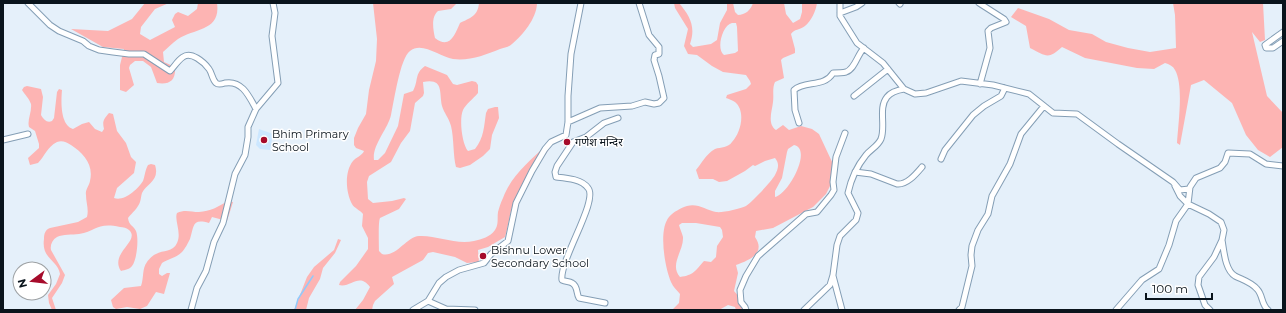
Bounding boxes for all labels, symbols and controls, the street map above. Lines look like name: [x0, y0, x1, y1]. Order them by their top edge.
place label: Bhim Primary School: [272, 127, 349, 154]
marker: Bhim Primary School: [259, 135, 269, 145]
place label: गणेश मन्दिर: [575, 135, 623, 149]
marker: गणेश मन्दिर: [562, 137, 572, 147]
place label: Bishnu Lower Secondary School: [491, 243, 589, 270]
marker: Bishnu Lower Secondary School: [478, 251, 488, 261]
north arrow: [12, 261, 52, 301]
scale bar: [1146, 275, 1212, 301]
text: N: [14, 277, 30, 290]
text: 100 m: [1152, 281, 1188, 296]

